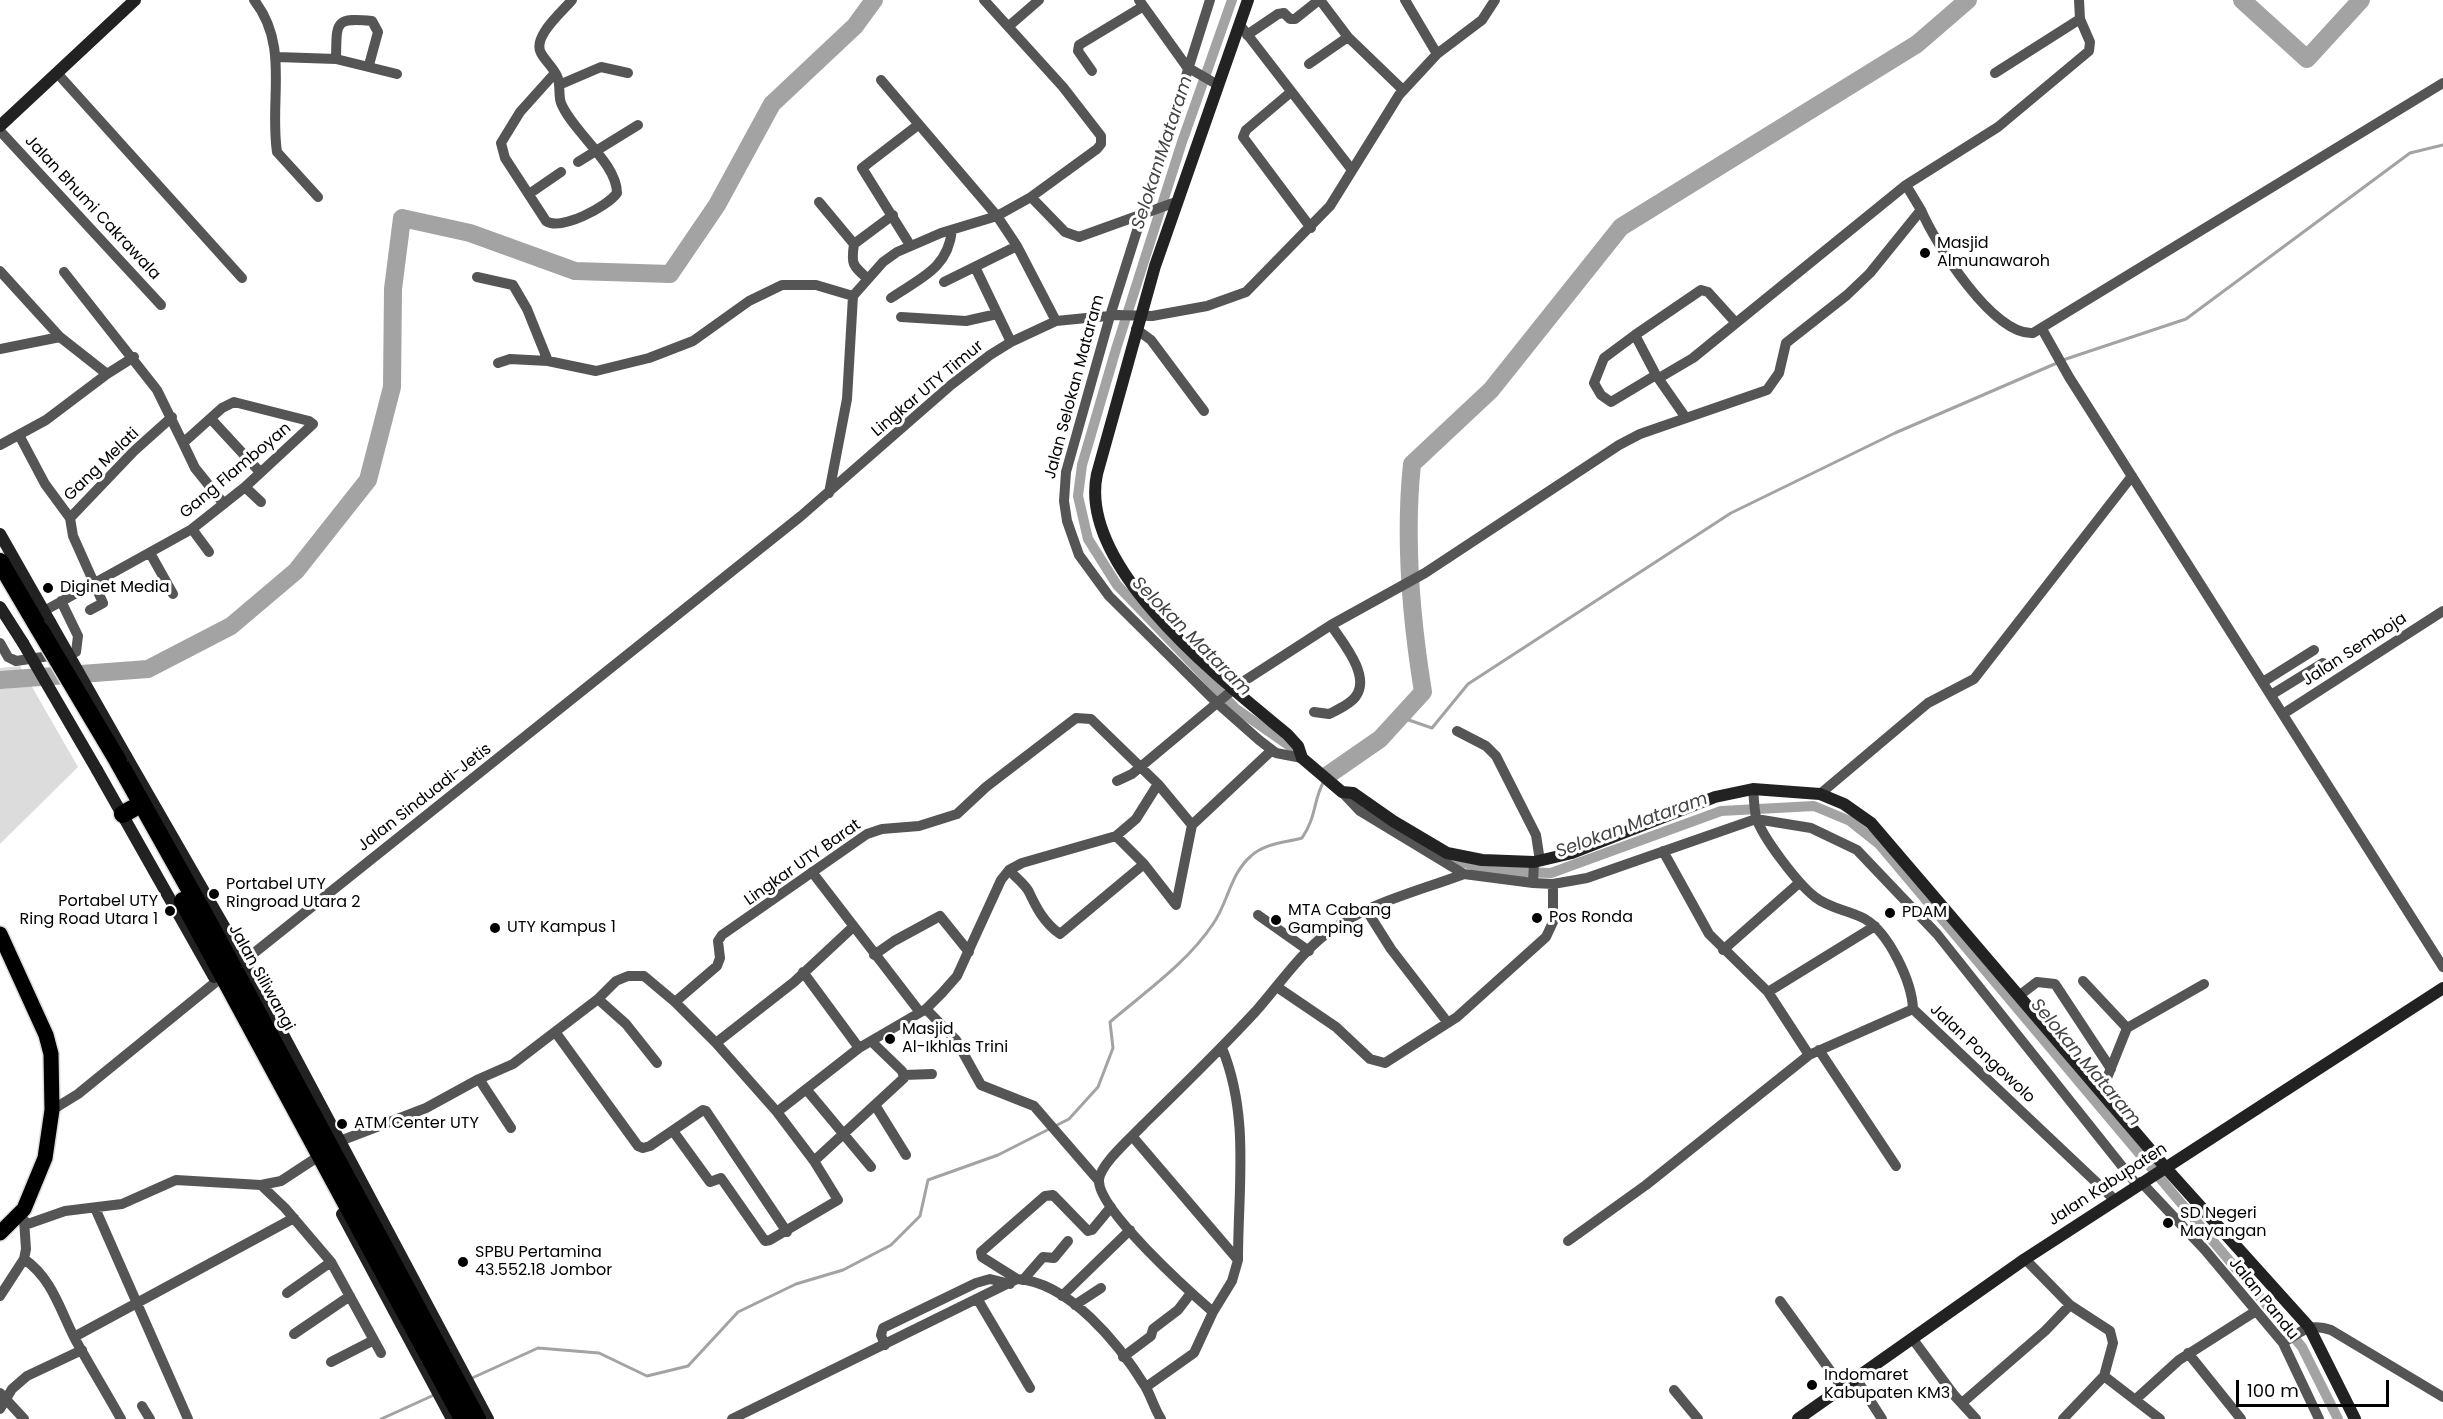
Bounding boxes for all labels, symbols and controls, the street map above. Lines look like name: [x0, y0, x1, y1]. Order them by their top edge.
water label: Selokan Mataram: [1128, 74, 1198, 232]
street label: Jalan Bhumi Cakrawala: [20, 132, 164, 284]
place label: Masjid Almunawaroh: [1937, 234, 2050, 272]
marker: Masjid Almunawaroh: [1918, 246, 1932, 260]
street label: Jalan Selokan Mataram: [1041, 293, 1109, 481]
street label: Lingkar UTY Timur: [868, 337, 988, 441]
street label: Gang Flamboyan: [177, 419, 295, 523]
street label: Gang Melati: [61, 424, 143, 506]
water label: Selokan Mataram: [1127, 573, 1255, 701]
place label: Diginet Media: [60, 578, 170, 598]
marker: Diginet Media: [41, 581, 55, 595]
street label: Jalan Semboja: [2299, 609, 2411, 691]
street label: Jalan Sinduadi-Jetis: [354, 740, 496, 856]
water label: Selokan Mataram: [1553, 789, 1711, 863]
street label: Lingkar UTY Barat: [741, 816, 865, 910]
place label: Portabel UTY Ringroad Utara 2: [226, 875, 361, 913]
marker: Portabel UTY Ringroad Utara 2: [207, 887, 221, 901]
place label: Portabel UTY Ring Road Utara 1: [20, 892, 158, 930]
place label: MTA Cabang Gamping: [1288, 901, 1391, 939]
place label: PDAM: [1902, 903, 1947, 923]
marker: Portabel UTY Ring Road Utara 1: [163, 904, 177, 918]
marker: PDAM: [1883, 906, 1897, 920]
place label: Pos Ronda: [1549, 908, 1633, 928]
marker: Pos Ronda: [1530, 911, 1544, 925]
marker: MTA Cabang Gamping: [1269, 913, 1283, 927]
place label: UTY Kampus 1: [507, 918, 616, 938]
street label: Jalan Siliwangi: [224, 921, 298, 1035]
marker: UTY Kampus 1: [488, 921, 502, 935]
water label: Selokan Mataram: [2025, 995, 2145, 1131]
street label: Jalan Pongowolo: [1925, 1000, 2039, 1108]
place label: Masjid Al-Ikhlas Trini: [902, 1020, 1008, 1058]
marker: Masjid Al-Ikhlas Trini: [883, 1032, 897, 1046]
place label: ATM Center UTY: [354, 1114, 479, 1134]
marker: ATM Center UTY: [335, 1117, 349, 1131]
street label: Jalan Kabupaten: [2045, 1139, 2171, 1231]
place label: SD Negeri Mayangan: [2180, 1204, 2267, 1242]
marker: SD Negeri Mayangan: [2161, 1216, 2175, 1230]
place label: SPBU Pertamina 43.552.18 Jombor: [475, 1243, 612, 1281]
street label: Jalan Pandu: [2224, 1254, 2302, 1344]
marker: SPBU Pertamina 43.552.18 Jombor: [456, 1255, 470, 1269]
place label: Indomaret Kabupaten KM3: [1824, 1366, 1950, 1404]
scale bar: [2239, 1368, 2392, 1406]
marker: Indomaret Kabupaten KM3: [1805, 1378, 1819, 1392]
text: 100 m: [2247, 1378, 2299, 1403]

